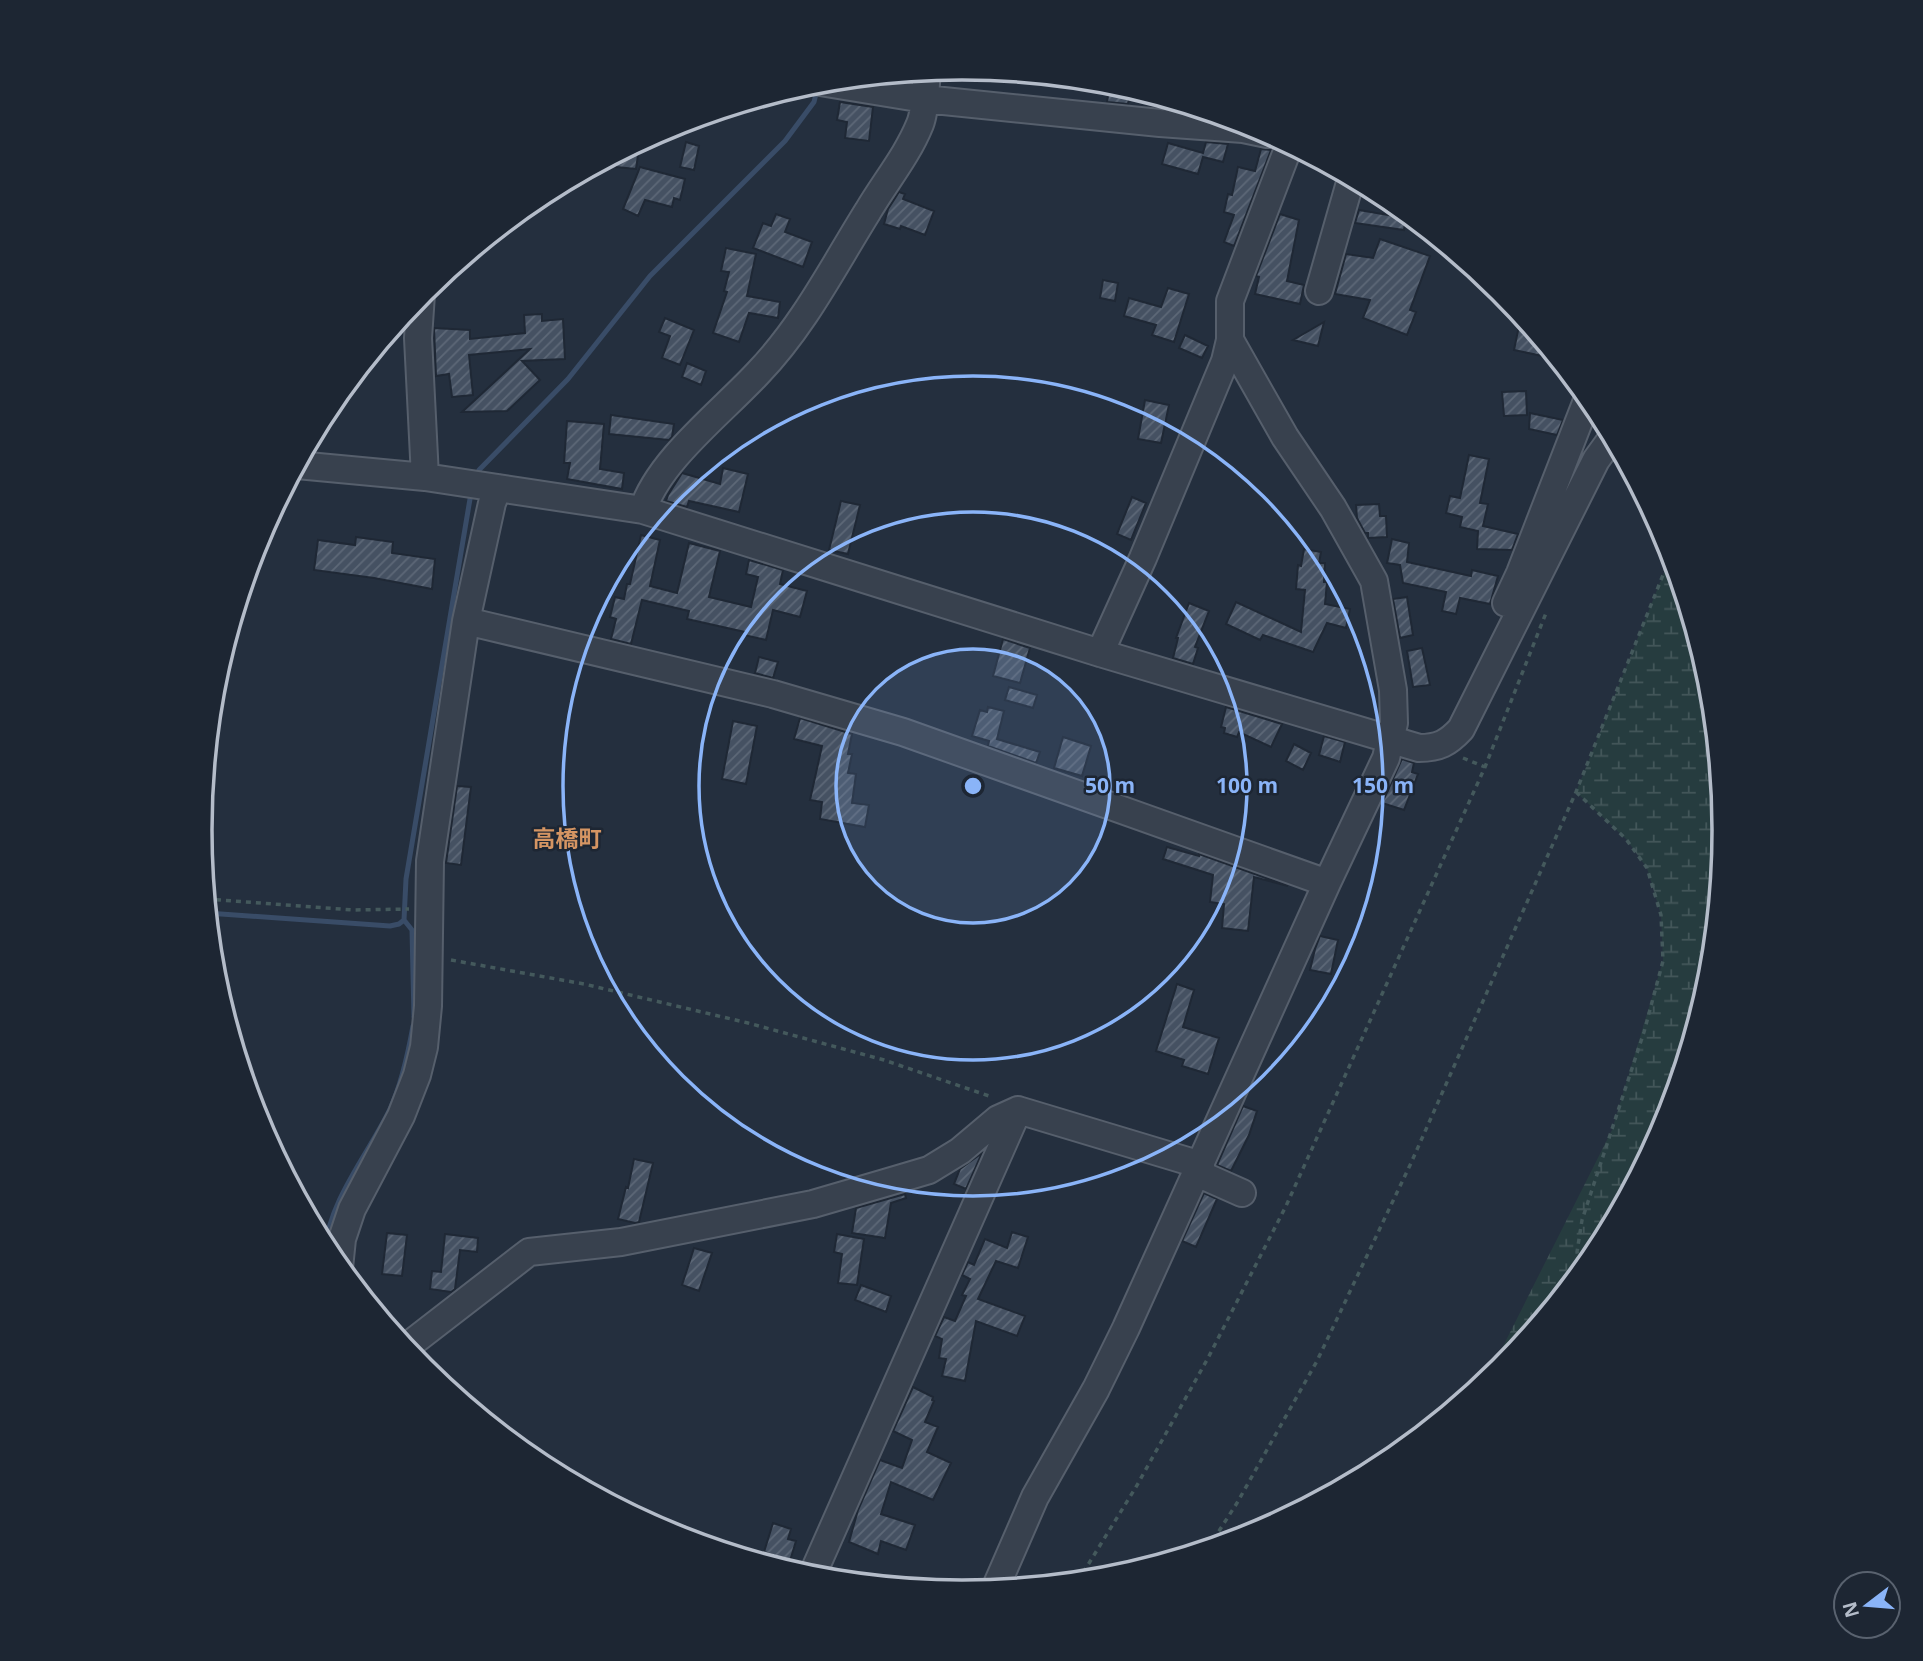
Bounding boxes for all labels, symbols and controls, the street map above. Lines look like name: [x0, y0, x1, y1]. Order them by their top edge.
text: 50 m: [1085, 771, 1135, 799]
text: 100 m: [1216, 771, 1278, 799]
text: 150 m: [1352, 771, 1414, 799]
centre of rings: [961, 774, 985, 798]
district label: 高橋町: [533, 822, 602, 854]
north arrow: [1832, 1570, 1902, 1640]
text: N: [1836, 1599, 1865, 1621]

